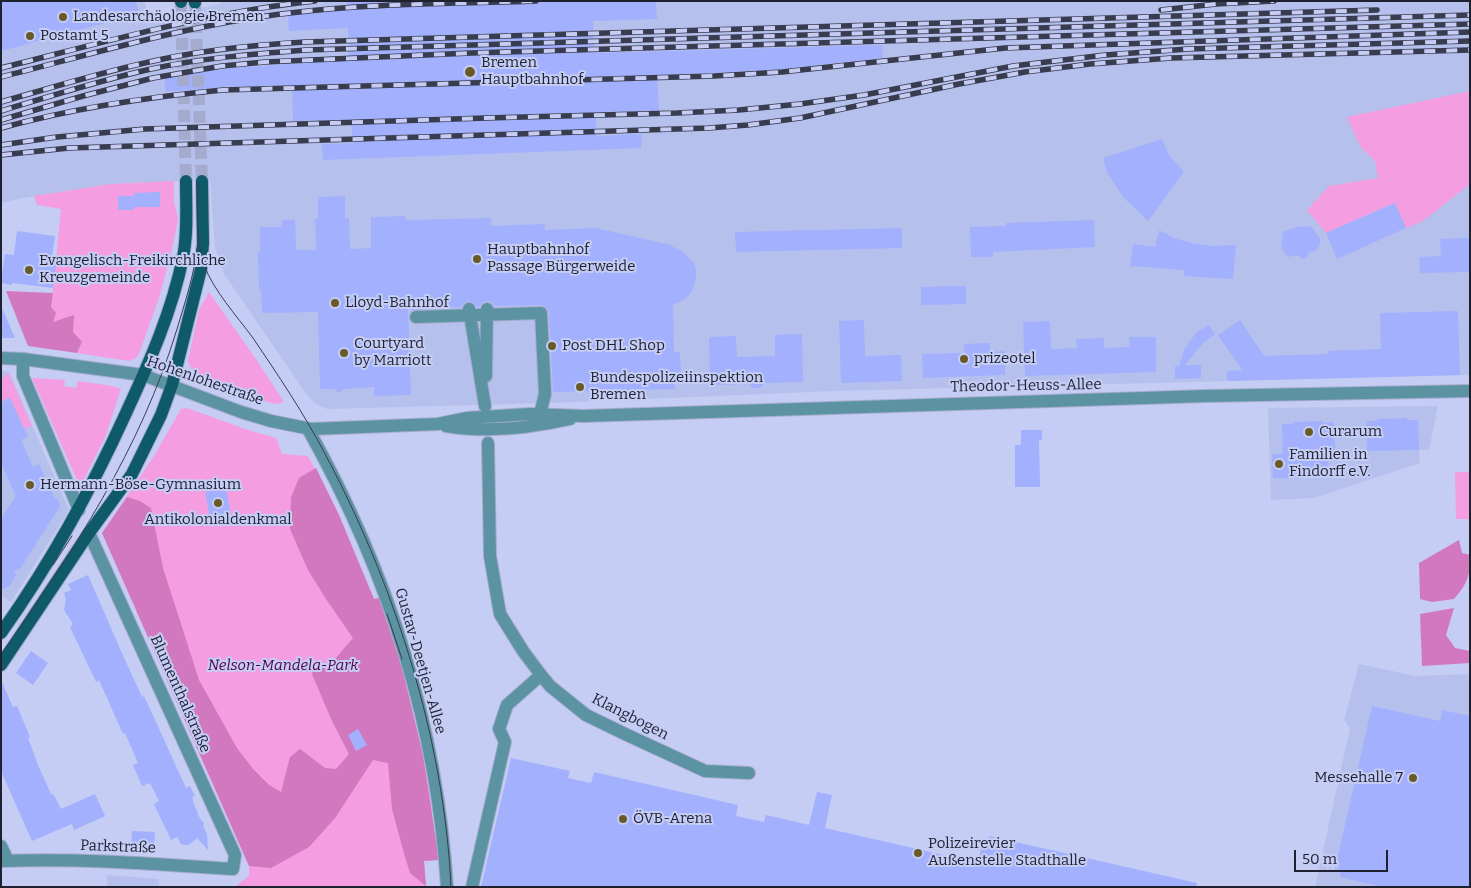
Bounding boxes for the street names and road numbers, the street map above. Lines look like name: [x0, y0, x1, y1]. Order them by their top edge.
street label: Hohenlohestraße: [144, 353, 266, 409]
street label: Theodor-Heuss-Allee: [950, 376, 1102, 396]
street label: Gustav-Deetjen-Allee: [391, 586, 449, 736]
street label: Blumenthalstraße: [146, 632, 214, 756]
street label: Klangbogen: [589, 690, 671, 744]
street label: Parkstraße: [80, 837, 156, 857]

